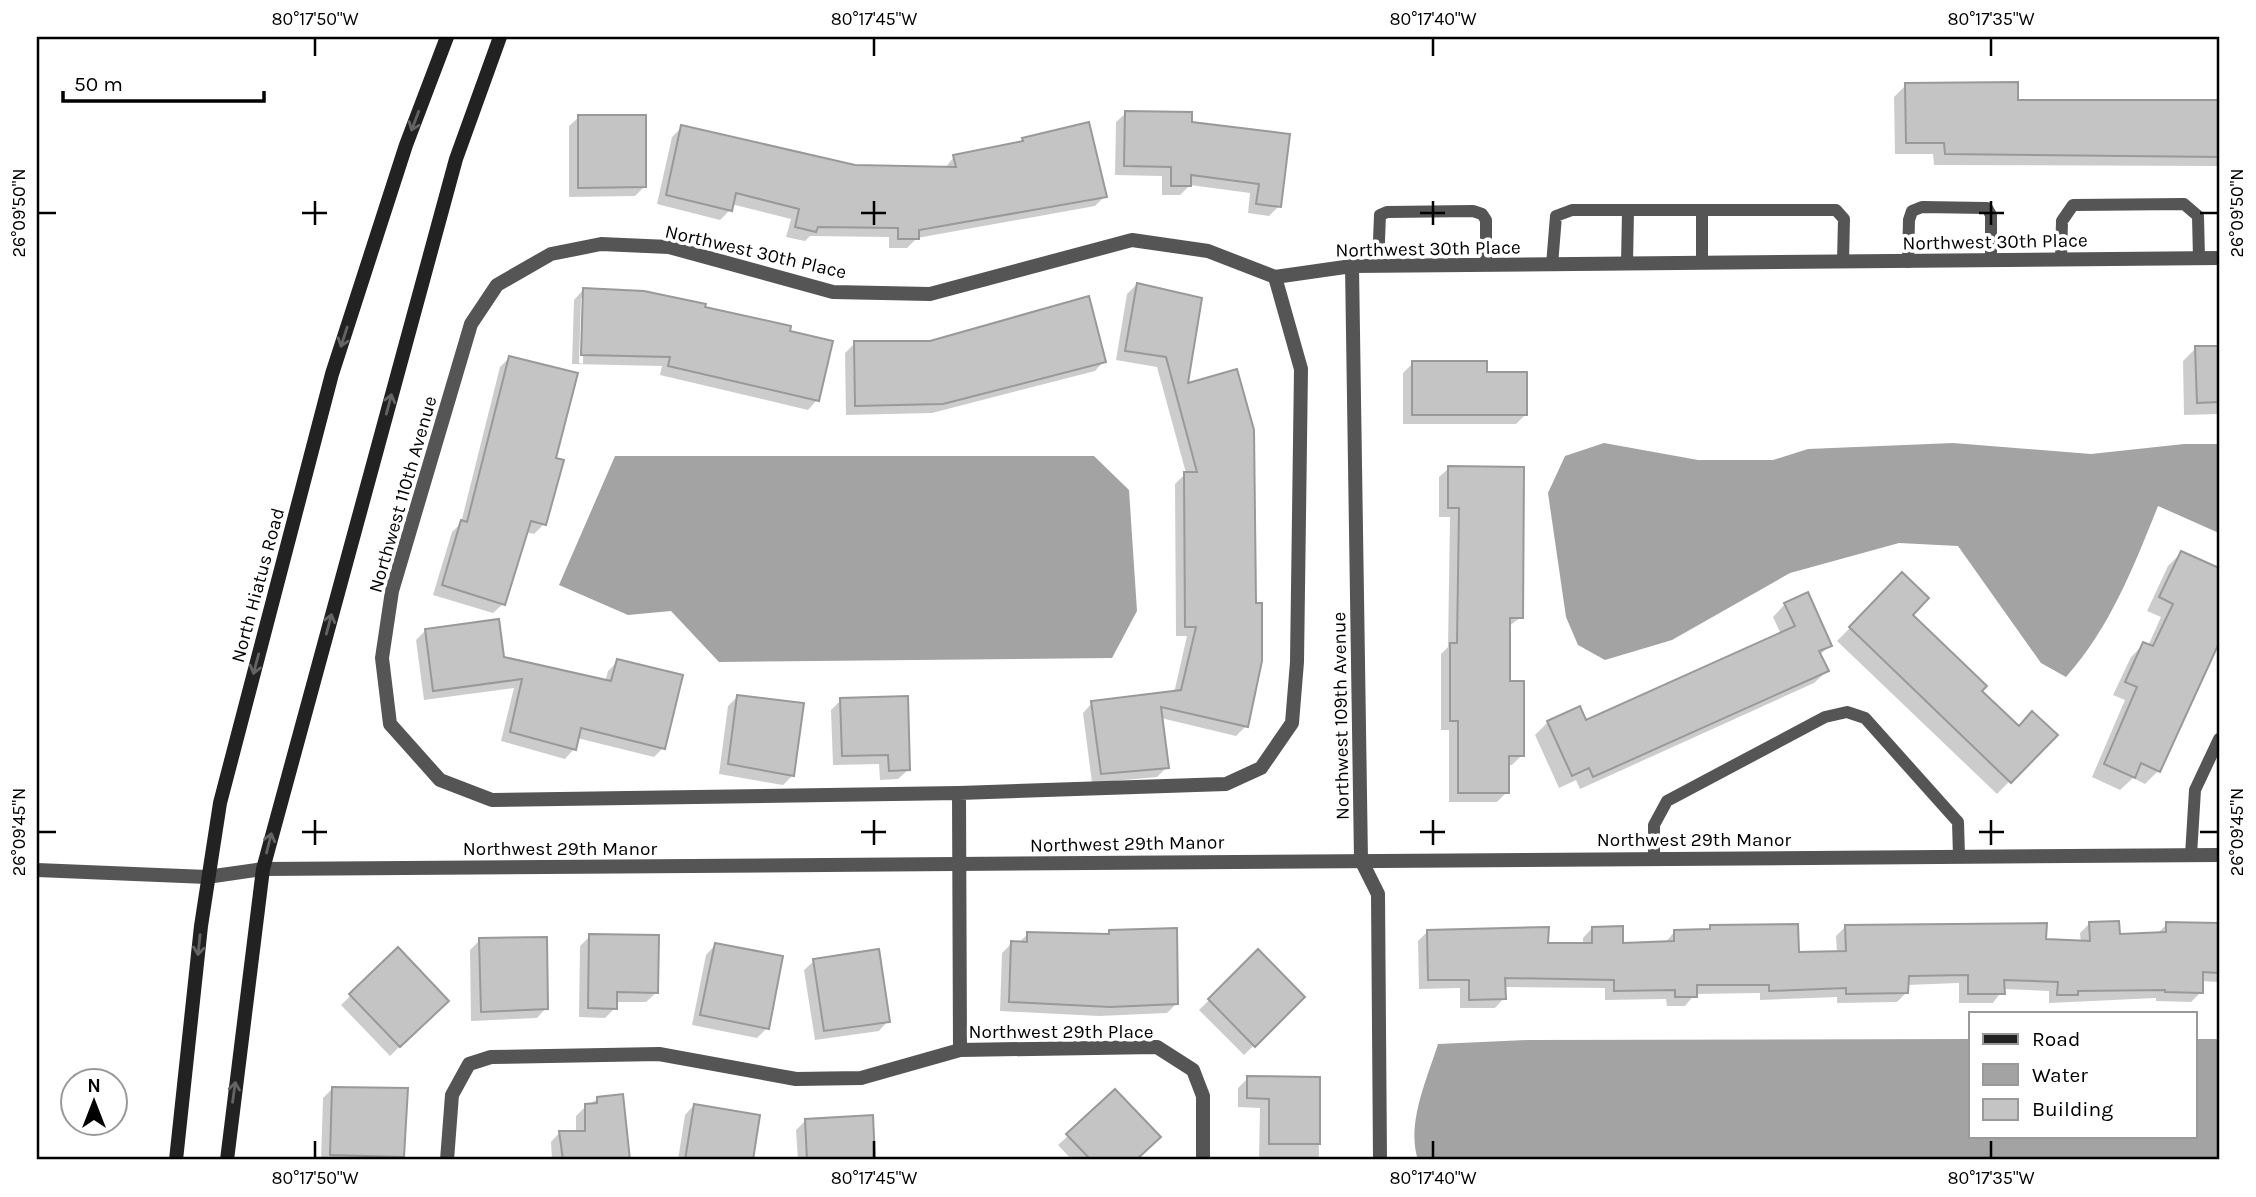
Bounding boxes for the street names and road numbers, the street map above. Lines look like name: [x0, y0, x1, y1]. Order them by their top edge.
street label: Northwest 30th Place: [663, 220, 849, 284]
street label: Northwest 30th Place: [1902, 229, 2088, 255]
street label: Northwest 30th Place: [1335, 236, 1521, 262]
street label: Northwest 110th Avenue: [364, 393, 442, 595]
street label: North Hiatus Road: [227, 506, 289, 665]
street label: Northwest 109th Avenue: [1328, 612, 1354, 820]
street label: Northwest 29th Manor: [1597, 829, 1791, 851]
street label: Northwest 29th Manor: [1030, 831, 1225, 857]
street label: Northwest 29th Manor: [463, 838, 657, 860]
street label: Northwest 29th Place: [968, 1021, 1154, 1043]

